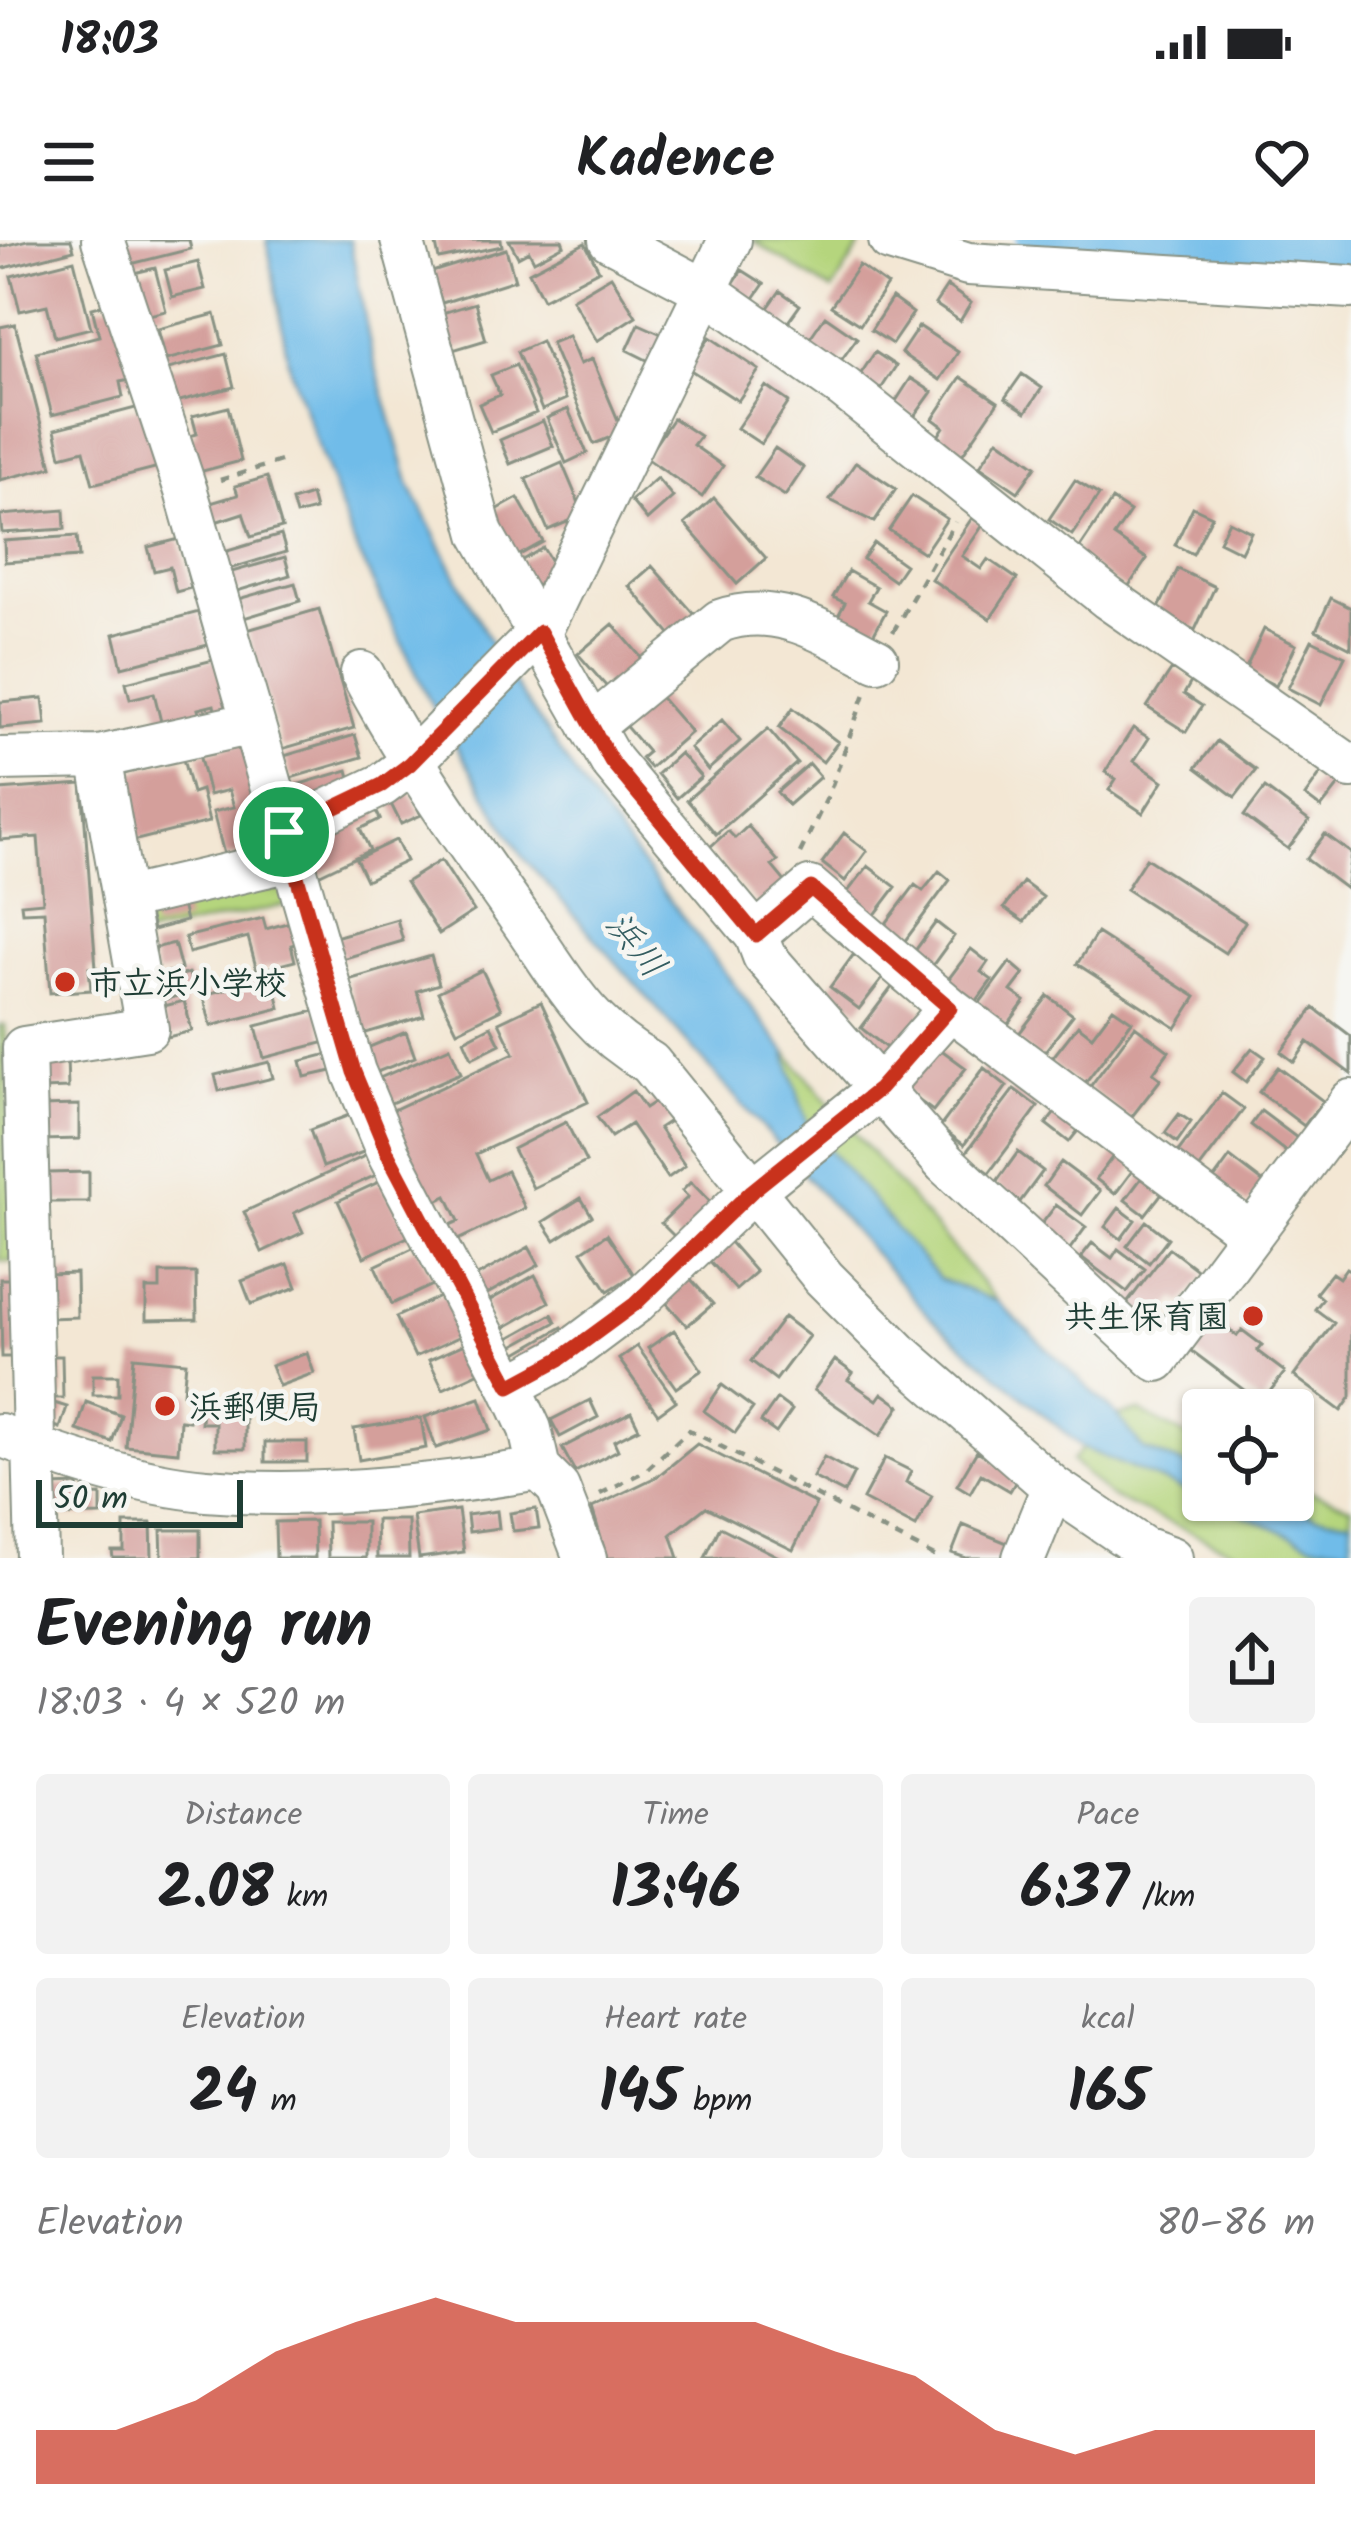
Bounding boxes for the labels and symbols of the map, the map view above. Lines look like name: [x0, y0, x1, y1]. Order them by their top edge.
pin: [233, 781, 335, 883]
water label: 浜川: [589, 900, 679, 992]
place label: 市立浜小学校: [89, 959, 287, 1012]
marker: 市立浜小学校: [52, 969, 78, 995]
place label: 共生保育園: [1064, 1293, 1229, 1346]
marker: 共生保育園: [1240, 1303, 1266, 1329]
place label: 浜郵便局: [189, 1383, 321, 1436]
marker: 浜郵便局: [152, 1393, 178, 1419]
scale bar: [36, 1474, 243, 1527]

